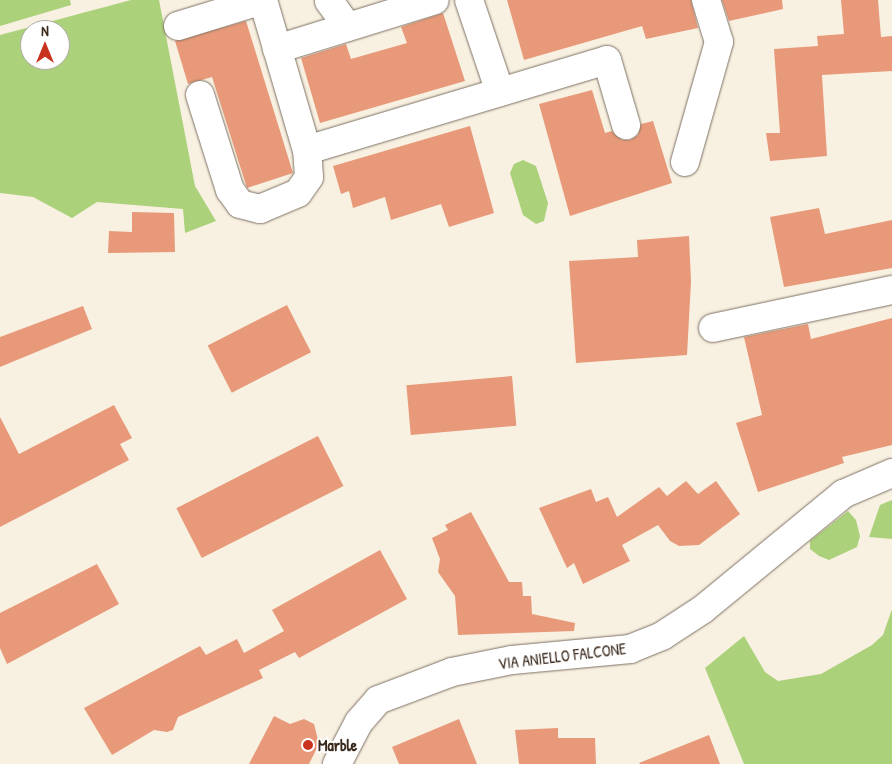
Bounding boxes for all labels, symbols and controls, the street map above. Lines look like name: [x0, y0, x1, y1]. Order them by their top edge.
north arrow: [20, 20, 70, 70]
text: N: [41, 21, 49, 40]
street label: VIA ANIELLO FALCONE: [497, 639, 627, 673]
place label: Marble: [318, 735, 357, 755]
marker: Marble: [302, 739, 314, 751]

